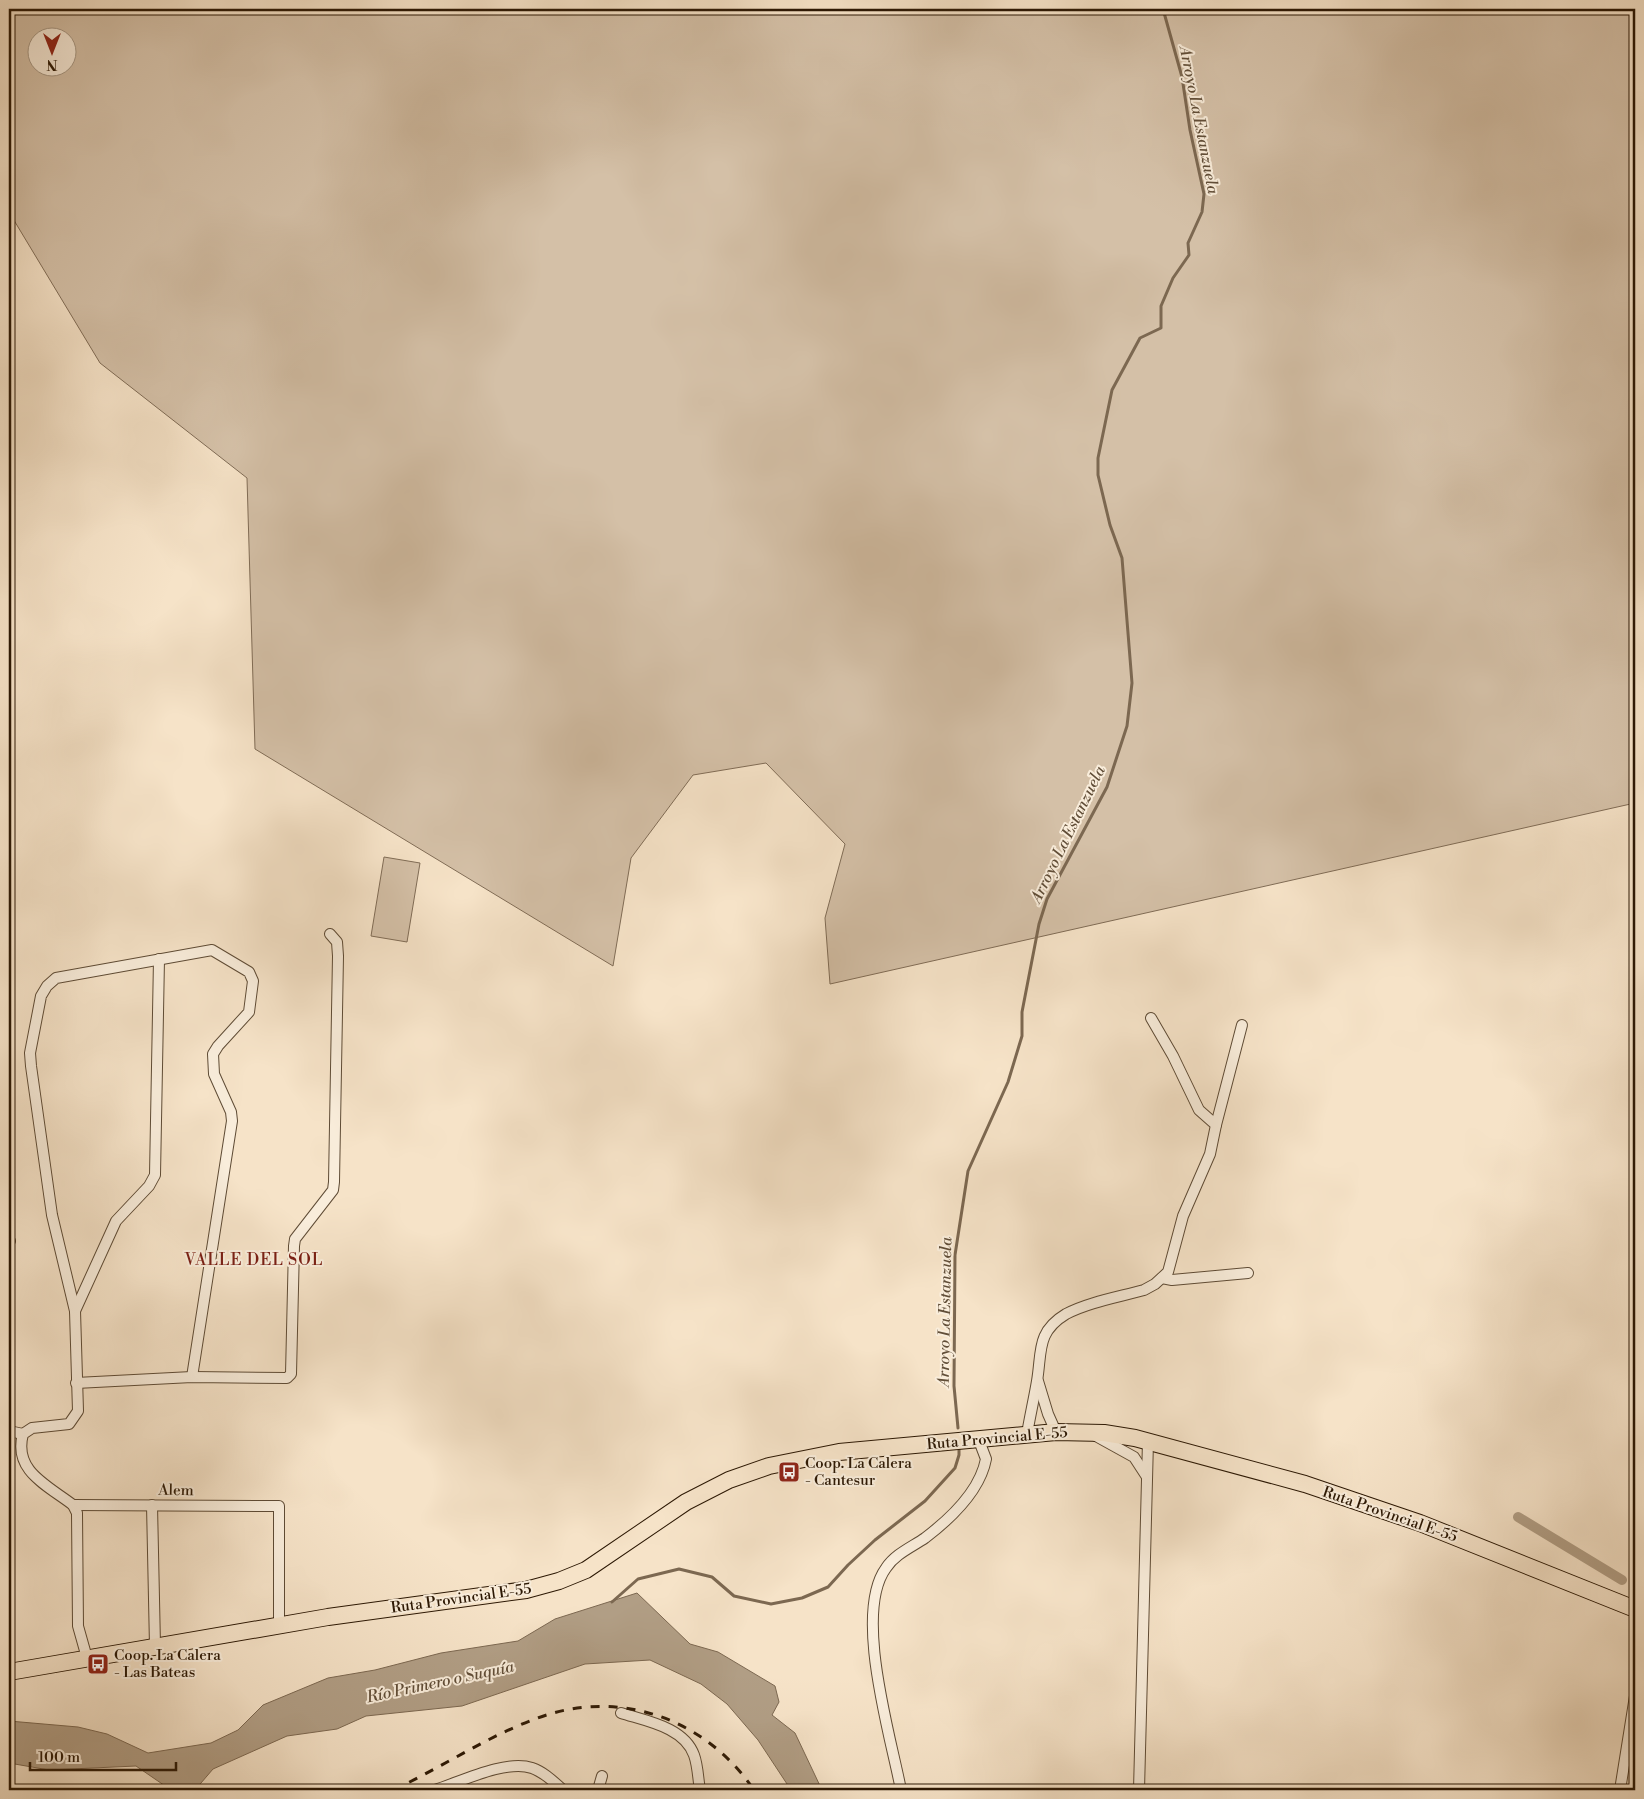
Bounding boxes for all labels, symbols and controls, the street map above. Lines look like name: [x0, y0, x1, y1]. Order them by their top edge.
north arrow: [28, 28, 78, 78]
water label: Arroyo La Estanzuela: [1175, 43, 1223, 196]
text: N: [46, 55, 58, 73]
water label: Arroyo La Estanzuela: [1025, 763, 1110, 908]
water label: Arroyo La Estanzuela: [934, 1237, 956, 1389]
district label: VALLE DEL SOL: [184, 1250, 323, 1270]
street label: Ruta Provincial E-55: [926, 1423, 1068, 1454]
place label: Coop. La Calera - Cantesur: [805, 1454, 912, 1490]
bus stop icon: Coop. La Calera - Cantesur: [777, 1460, 801, 1484]
street label: Alem: [157, 1481, 194, 1500]
street label: Ruta Provincial E-55: [1320, 1482, 1460, 1547]
street label: Ruta Provincial E-55: [390, 1579, 533, 1618]
place label: Coop. La Calera - Las Bateas: [114, 1646, 221, 1682]
bus stop icon: Coop. La Calera - Las Bateas: [86, 1652, 110, 1676]
water label: Río Primero o Suquía: [364, 1657, 516, 1708]
scale bar: [30, 1739, 176, 1771]
text: 100 m: [38, 1748, 80, 1767]

